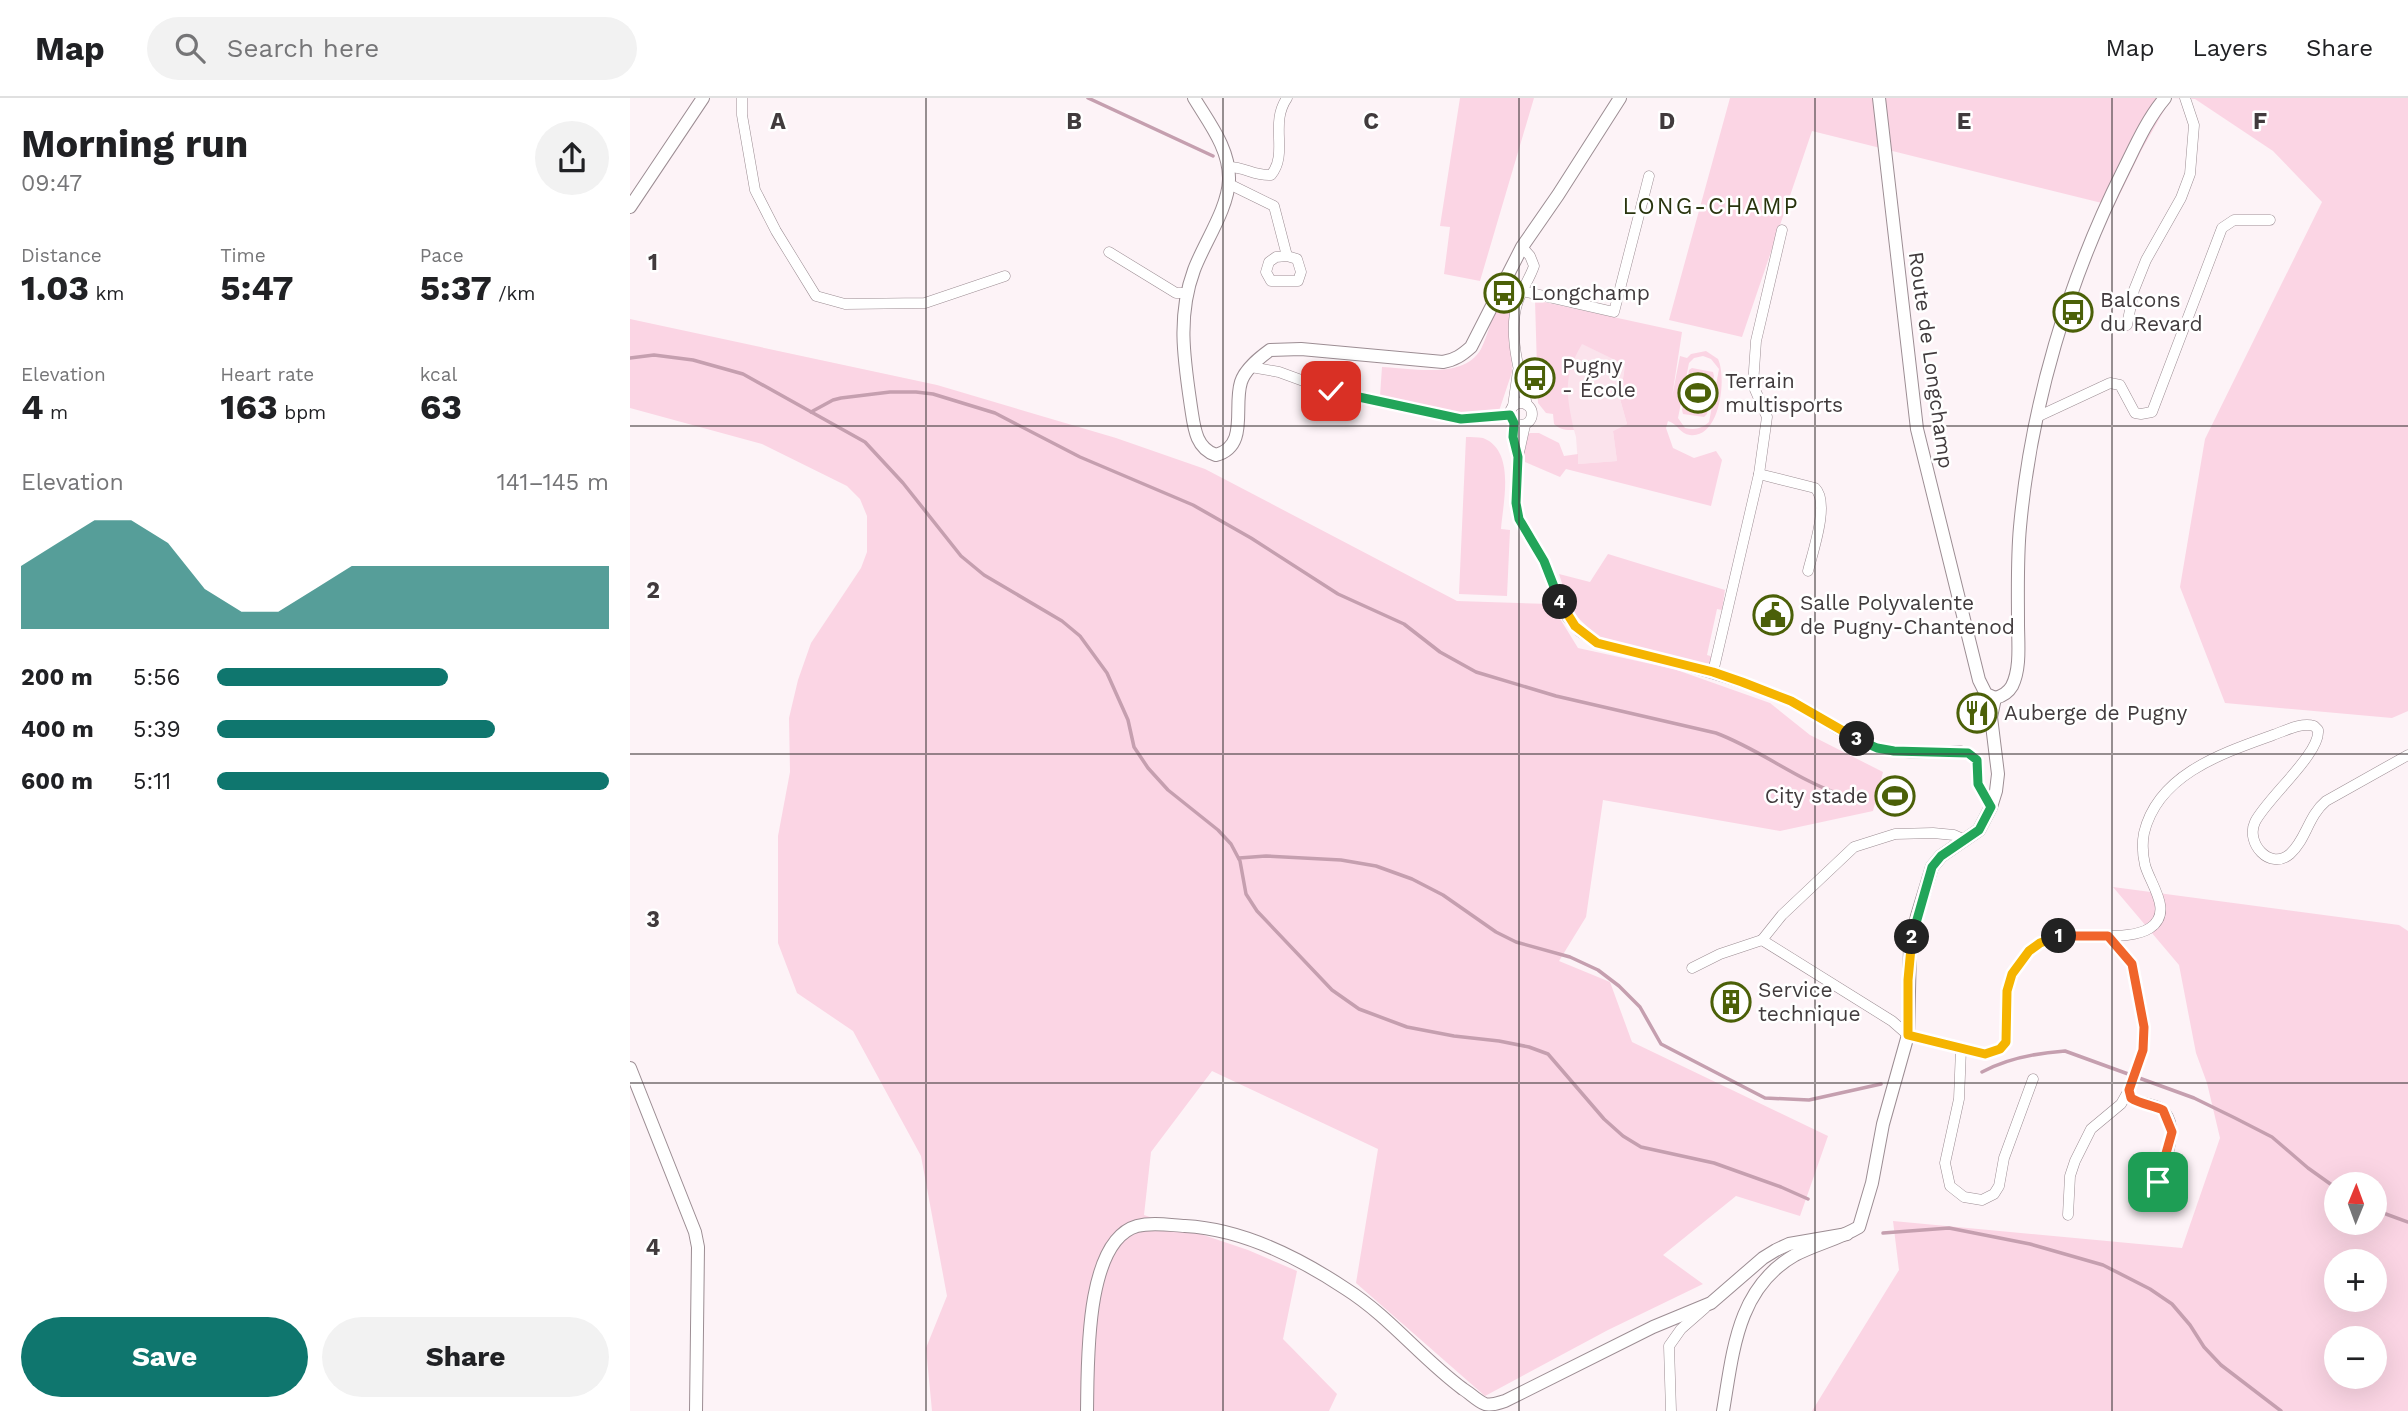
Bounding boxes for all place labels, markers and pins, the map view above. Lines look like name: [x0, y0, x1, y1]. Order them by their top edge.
bus stop icon: Longchamp: [1483, 272, 1525, 314]
place label: Longchamp: [1531, 280, 1650, 305]
place label: Balcons du Revard: [2100, 287, 2203, 336]
bus stop icon: Balcons du Revard: [2052, 291, 2094, 333]
place label: Pugny - École: [1562, 353, 1636, 402]
bus stop icon: Pugny - École: [1514, 357, 1556, 399]
pin: [1301, 361, 1361, 421]
place label: Terrain multisports: [1725, 368, 1843, 417]
sports icon: Terrain multisports: [1677, 372, 1719, 414]
pin: 4: [1542, 584, 1578, 620]
place label: Salle Polyvalente de Pugny-Chantenod: [1800, 590, 2015, 639]
public building icon: Salle Polyvalente de Pugny-Chantenod: [1752, 594, 1794, 636]
restaurant icon: Auberge de Pugny: [1956, 692, 1998, 734]
place label: Auberge de Pugny: [2004, 700, 2187, 725]
pin: 3: [1840, 722, 1874, 756]
sports icon: City stade: [1874, 775, 1916, 817]
place label: City stade: [1765, 783, 1868, 808]
pin: 1: [2042, 918, 2076, 954]
pin: 2: [1894, 920, 1930, 954]
place label: Service technique: [1758, 977, 1861, 1026]
building icon: Service technique: [1710, 981, 1752, 1023]
pin: [2128, 1152, 2188, 1212]

